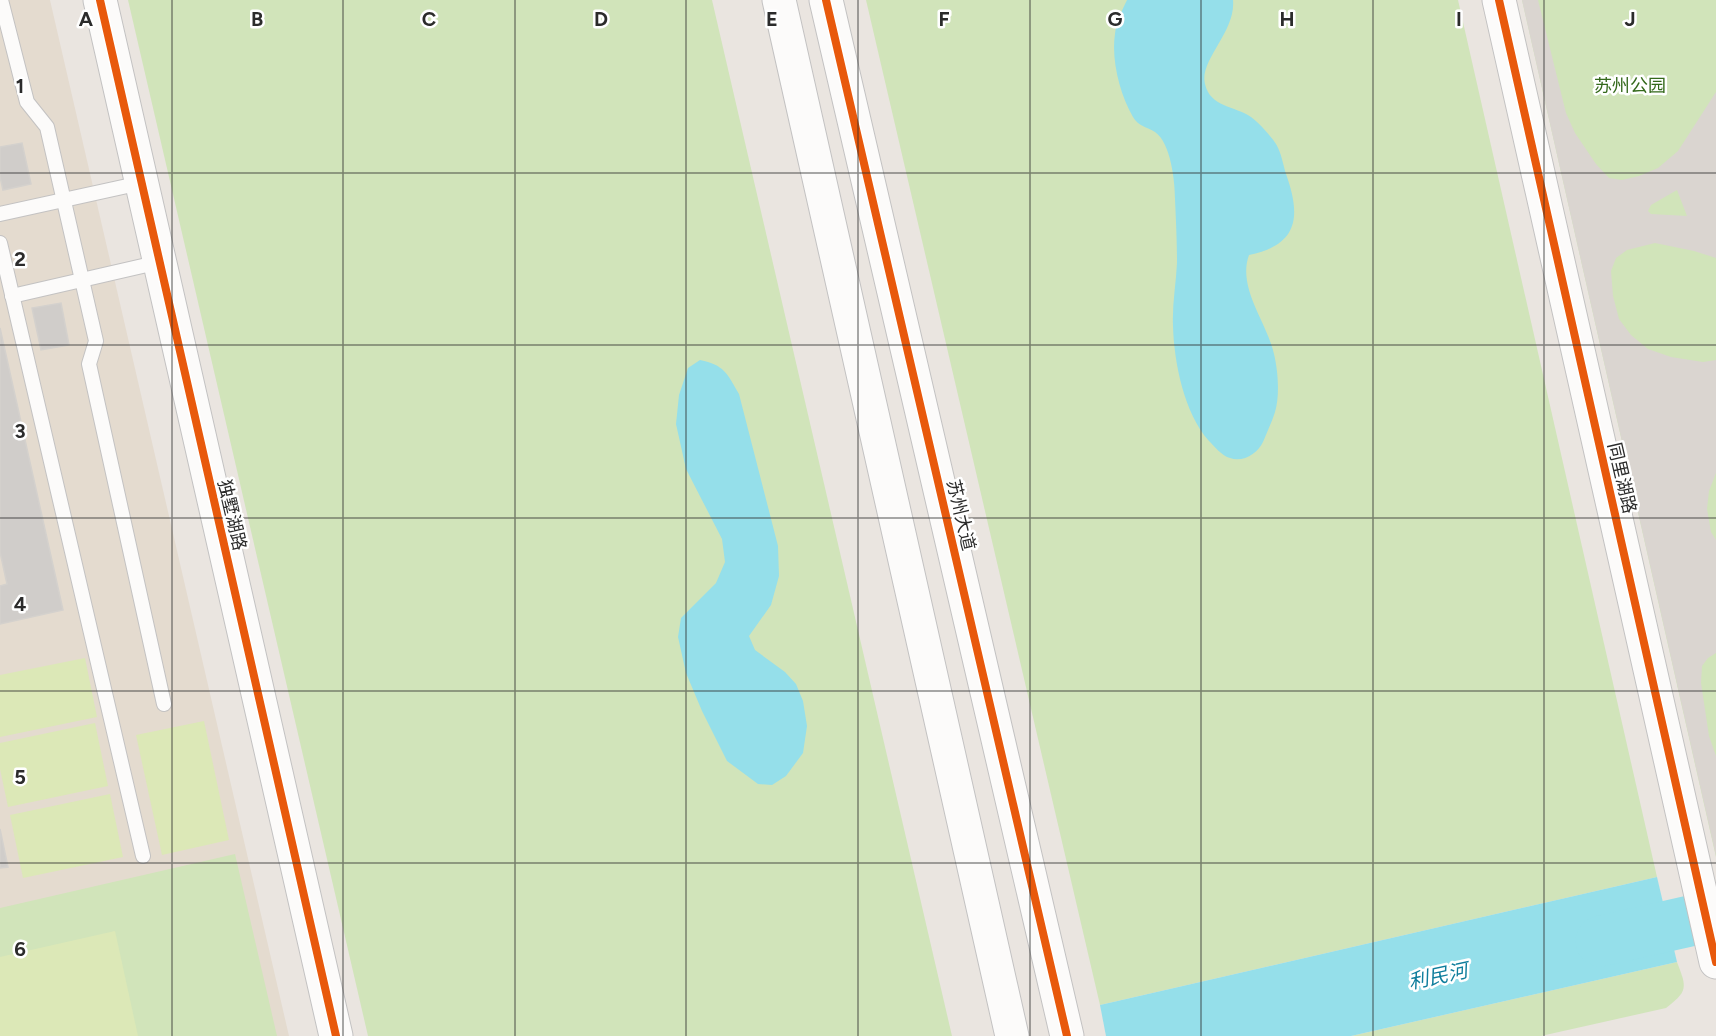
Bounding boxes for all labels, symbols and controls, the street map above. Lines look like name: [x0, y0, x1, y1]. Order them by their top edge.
text: A: [79, 7, 94, 31]
text: B: [251, 7, 263, 31]
text: C: [422, 7, 436, 31]
text: D: [594, 7, 608, 31]
text: E: [766, 7, 778, 31]
text: F: [938, 7, 950, 31]
text: G: [1108, 7, 1123, 31]
text: H: [1280, 7, 1295, 31]
text: I: [1456, 7, 1462, 31]
text: J: [1624, 7, 1636, 31]
text: 1: [16, 74, 24, 98]
park label: 苏州公园: [1594, 75, 1666, 97]
text: 2: [14, 247, 26, 271]
text: 3: [14, 419, 26, 443]
street label: 同里湖路: [1603, 440, 1641, 516]
street label: 独墅湖路: [213, 477, 251, 553]
street label: 苏州大道: [942, 477, 980, 553]
text: 4: [14, 592, 27, 616]
text: 5: [14, 765, 26, 789]
text: 6: [14, 937, 26, 961]
water label: 利民河: [1406, 957, 1474, 994]

